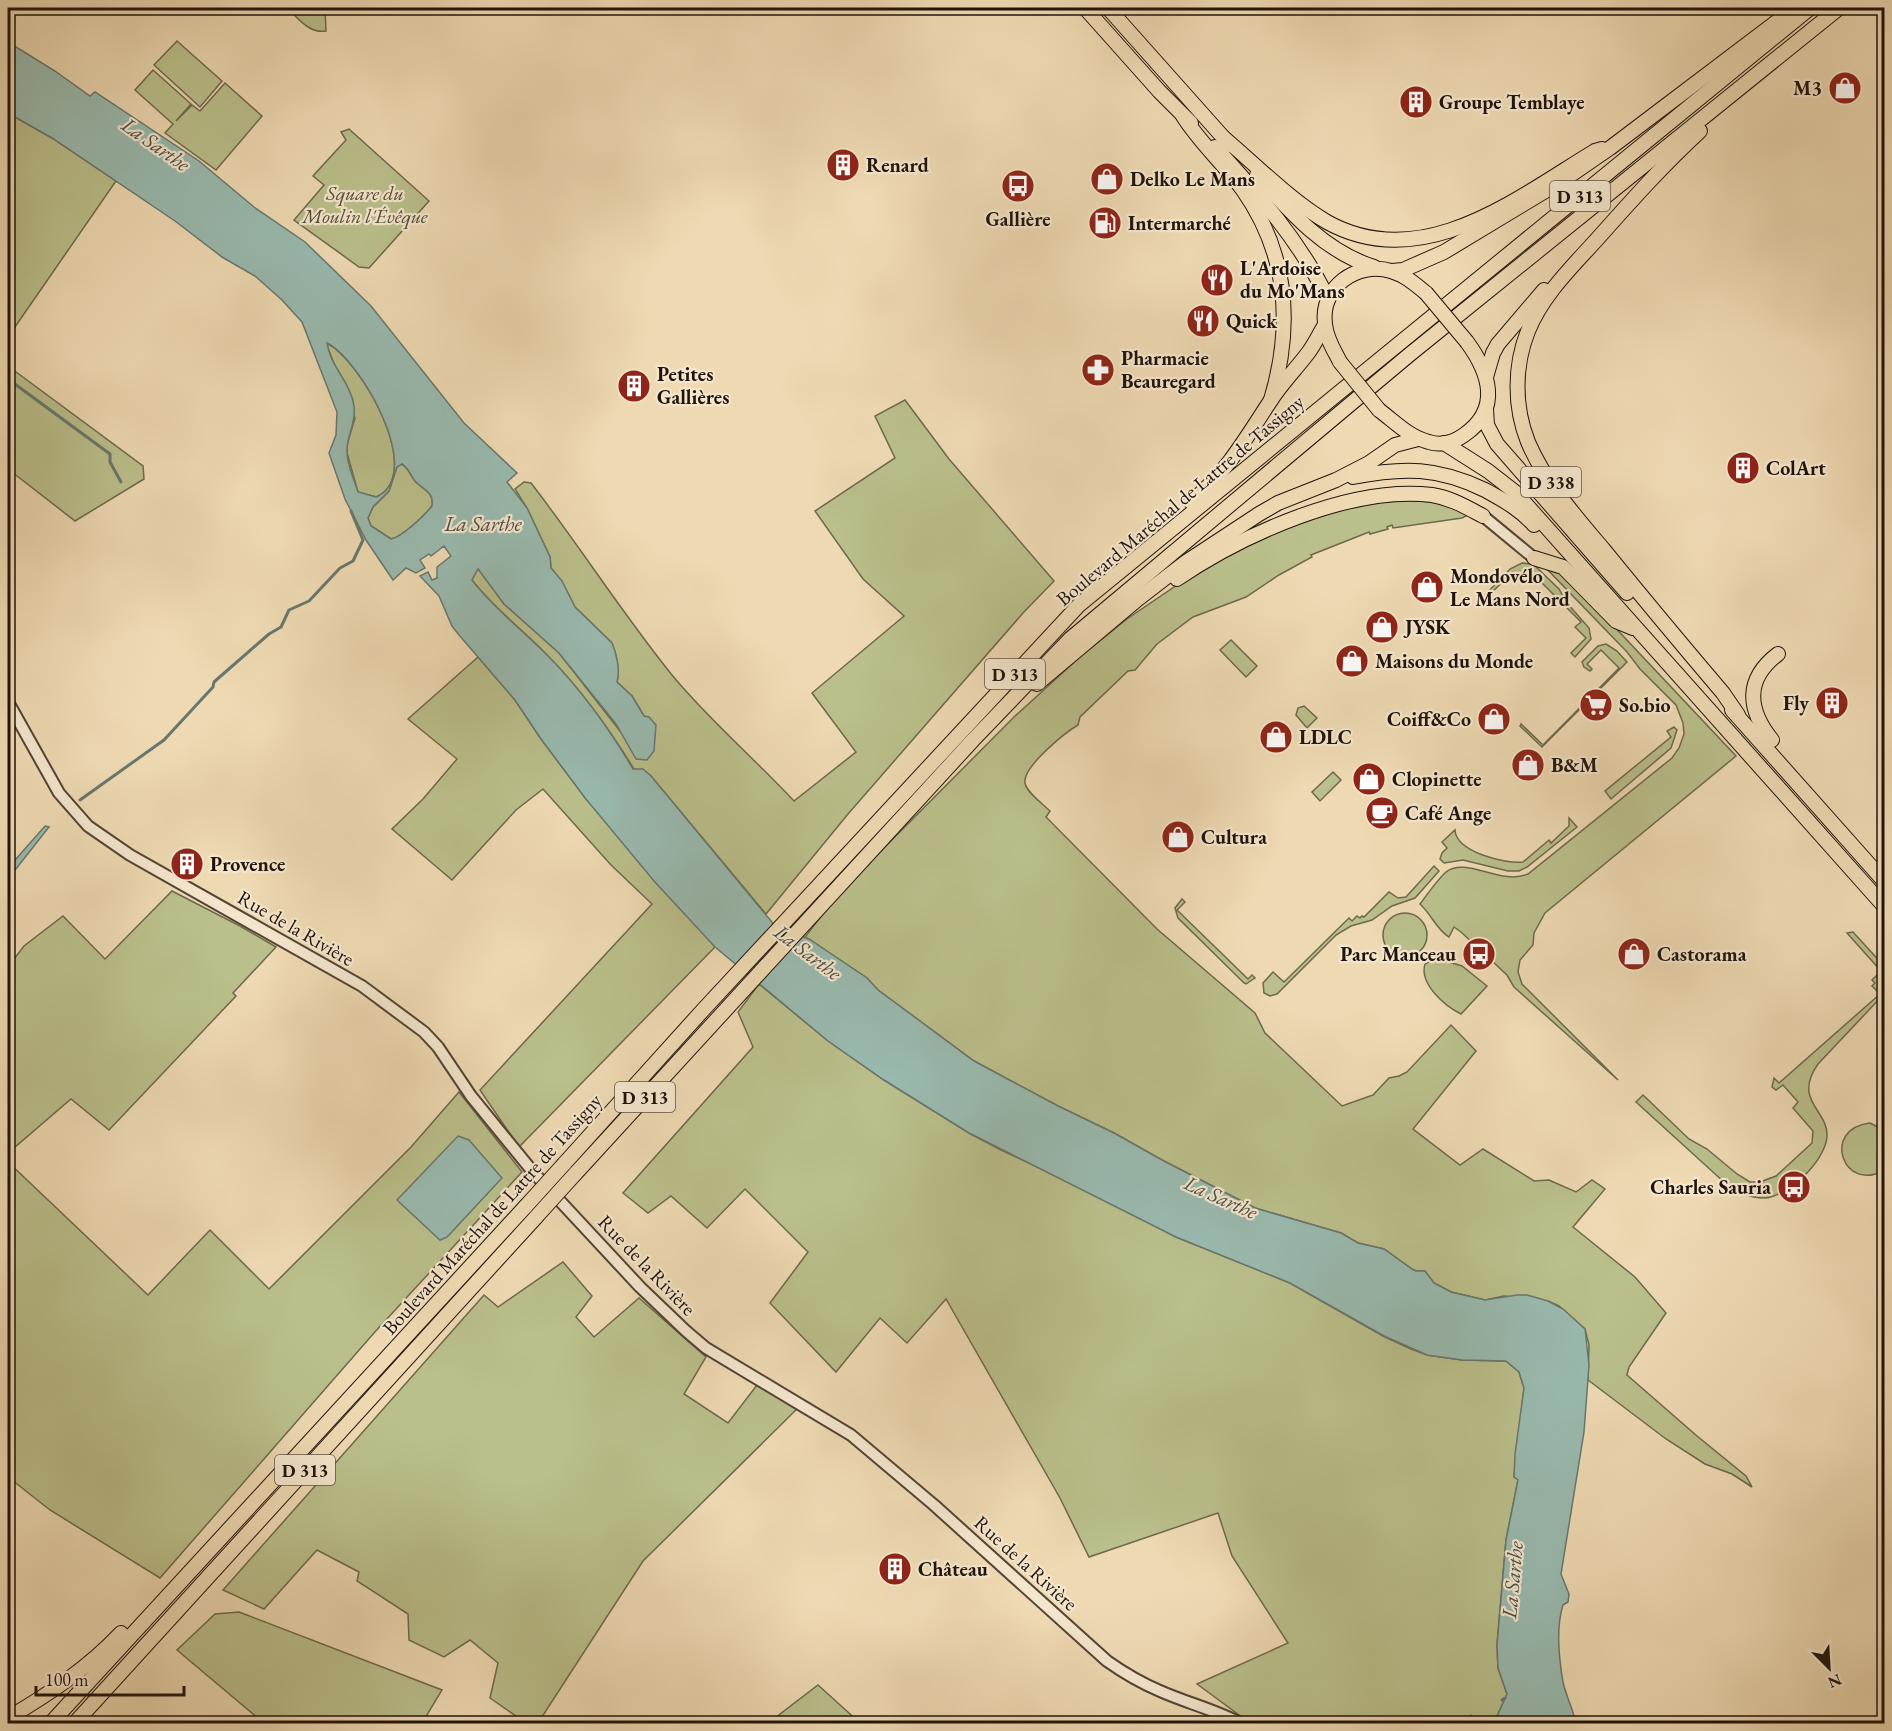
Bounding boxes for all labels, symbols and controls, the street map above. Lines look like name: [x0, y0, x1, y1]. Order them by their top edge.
shop icon: M3: [1827, 70, 1863, 106]
place label: M3: [1793, 75, 1822, 101]
building icon: Groupe Temblaye: [1398, 84, 1434, 120]
place label: Groupe Temblaye: [1439, 89, 1585, 115]
water label: La Sarthe: [116, 110, 196, 178]
building icon: Renard: [825, 147, 861, 183]
place label: Renard: [866, 152, 929, 178]
shop icon: Delko Le Mans: [1089, 161, 1125, 197]
place label: Delko Le Mans: [1130, 166, 1255, 192]
bus stop icon: Gallière: [1000, 168, 1036, 204]
park label: Square du Moulin l'Évêque: [301, 180, 428, 230]
road number: D 313: [1550, 181, 1610, 211]
fuel station icon: Intermarché: [1087, 205, 1123, 241]
place label: Gallière: [985, 206, 1051, 232]
place label: Intermarché: [1128, 210, 1231, 236]
place label: L'Ardoise du Mo'Mans: [1240, 255, 1345, 304]
restaurant icon: L'Ardoise du Mo'Mans: [1199, 262, 1235, 298]
restaurant icon: Quick: [1185, 303, 1221, 339]
place label: Quick: [1226, 308, 1278, 334]
place label: Pharmacie Beauregard: [1121, 345, 1216, 394]
pharmacy icon: Pharmacie Beauregard: [1080, 352, 1116, 388]
place label: Petites Gallières: [657, 361, 729, 410]
building icon: Petites Gallières: [616, 368, 652, 404]
street label: Boulevard Maréchal de Lattre de Tassigny: [1051, 388, 1310, 612]
building icon: ColArt: [1725, 450, 1761, 486]
place label: ColArt: [1766, 455, 1826, 481]
road number: D 338: [1521, 467, 1581, 497]
water label: La Sarthe: [443, 510, 523, 537]
place label: Mondovélo Le Mans Nord: [1450, 563, 1570, 612]
shop icon: Mondovélo Le Mans Nord: [1409, 569, 1445, 605]
shop icon: JYSK: [1364, 609, 1400, 645]
place label: JYSK: [1403, 614, 1451, 640]
shop icon: Maisons du Monde: [1334, 643, 1370, 679]
place label: Maisons du Monde: [1375, 648, 1533, 674]
road number: D 313: [985, 659, 1045, 689]
building icon: Fly: [1814, 685, 1850, 721]
supermarket icon: So.bio: [1578, 687, 1614, 723]
place label: Fly: [1783, 690, 1809, 716]
place label: So.bio: [1619, 692, 1671, 718]
shop icon: Coiff&Co: [1476, 701, 1512, 737]
place label: Coiff&Co: [1387, 706, 1471, 732]
shop icon: LDLC: [1258, 719, 1294, 755]
place label: LDLC: [1299, 724, 1352, 750]
shop icon: B&M: [1510, 747, 1546, 783]
place label: B&M: [1551, 752, 1598, 778]
shop icon: Clopinette: [1351, 761, 1387, 797]
place label: Clopinette: [1392, 766, 1482, 792]
cafe icon: Café Ange: [1364, 795, 1400, 831]
place label: Café Ange: [1405, 800, 1491, 826]
shop icon: Cultura: [1160, 819, 1196, 855]
place label: Cultura: [1201, 824, 1267, 850]
building icon: Provence: [169, 846, 205, 882]
place label: Provence: [210, 851, 285, 877]
street label: Rue de la Rivière: [233, 884, 359, 972]
water label: La Sarthe: [768, 917, 848, 987]
bus stop icon: Parc Manceau: [1461, 936, 1497, 972]
shop icon: Castorama: [1616, 936, 1652, 972]
place label: Parc Manceau: [1340, 941, 1456, 967]
place label: Castorama: [1657, 941, 1747, 967]
road number: D 313: [615, 1082, 675, 1112]
street label: Boulevard Maréchal de Lattre de Tassigny: [377, 1088, 608, 1340]
water label: La Sarthe: [1179, 1168, 1263, 1225]
bus stop icon: Charles Sauria: [1776, 1169, 1812, 1205]
place label: Charles Sauria: [1650, 1174, 1771, 1200]
street label: Rue de la Rivière: [592, 1209, 702, 1321]
road number: D 313: [275, 1455, 335, 1485]
street label: Rue de la Rivière: [969, 1510, 1083, 1616]
water label: La Sarthe: [1495, 1539, 1529, 1621]
building icon: Château: [877, 1551, 913, 1587]
place label: Château: [918, 1556, 988, 1582]
north arrow: [1799, 1638, 1859, 1698]
scale bar: [36, 1659, 184, 1697]
text: 100 m: [45, 1668, 89, 1691]
text: N: [1825, 1669, 1845, 1693]

